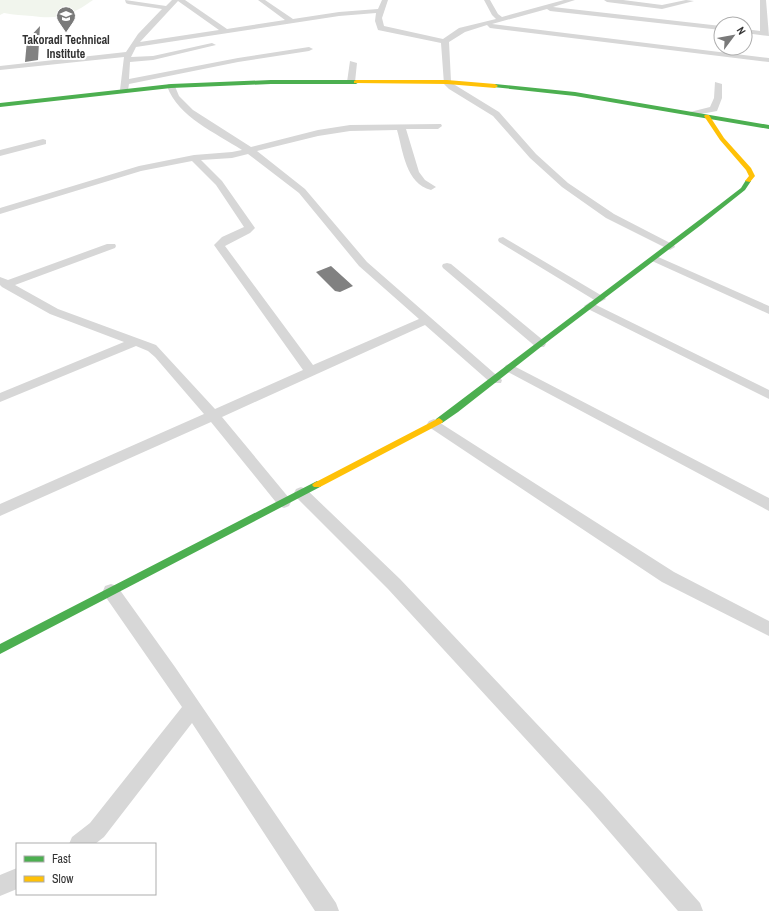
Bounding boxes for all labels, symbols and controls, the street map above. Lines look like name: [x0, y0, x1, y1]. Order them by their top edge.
school or university icon: Takoradi Technical Institute: [55, 5, 77, 33]
north arrow: [713, 16, 753, 56]
text: N: [734, 24, 749, 37]
place label: Takoradi Technical Institute: [22, 32, 110, 62]
legend: [16, 843, 156, 895]
text: Fast: [52, 851, 71, 867]
text: Slow: [52, 871, 74, 887]

